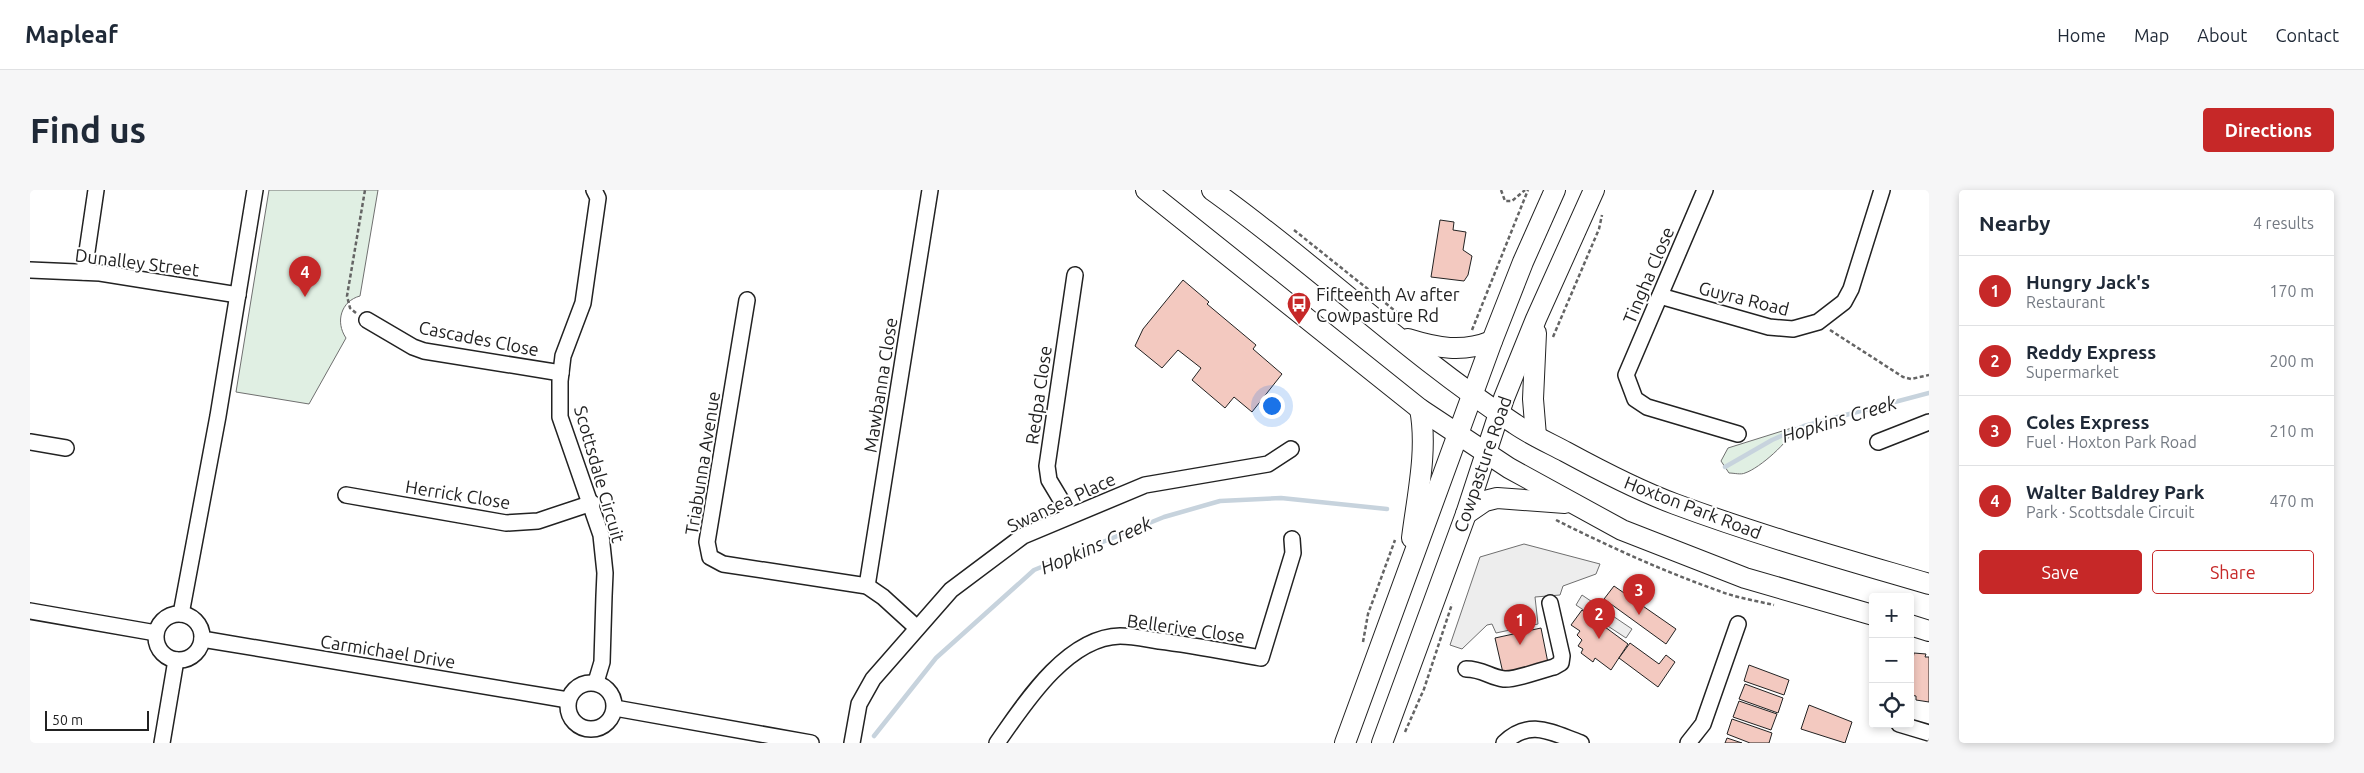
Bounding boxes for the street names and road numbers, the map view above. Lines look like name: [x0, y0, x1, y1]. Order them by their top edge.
street label: Tingha Close: [1619, 224, 1677, 326]
street label: Dunalley Street: [74, 244, 200, 280]
street label: Guyra Road: [1697, 277, 1791, 319]
street label: Mawbanna Close: [859, 316, 901, 454]
street label: Cascades Close: [417, 317, 541, 359]
street label: Redpa Close: [1021, 344, 1055, 446]
street label: Triabunna Avenue: [681, 390, 723, 536]
street label: Cowpasture Road: [1449, 393, 1515, 535]
street label: Scottsdale Circuit: [571, 403, 629, 545]
street label: Swansea Place: [1004, 468, 1118, 536]
street label: Hoxton Park Road: [1622, 472, 1764, 542]
street label: Herrick Close: [404, 476, 512, 512]
street label: Bellerive Close: [1126, 610, 1246, 646]
street label: Carmichael Drive: [319, 630, 457, 672]

